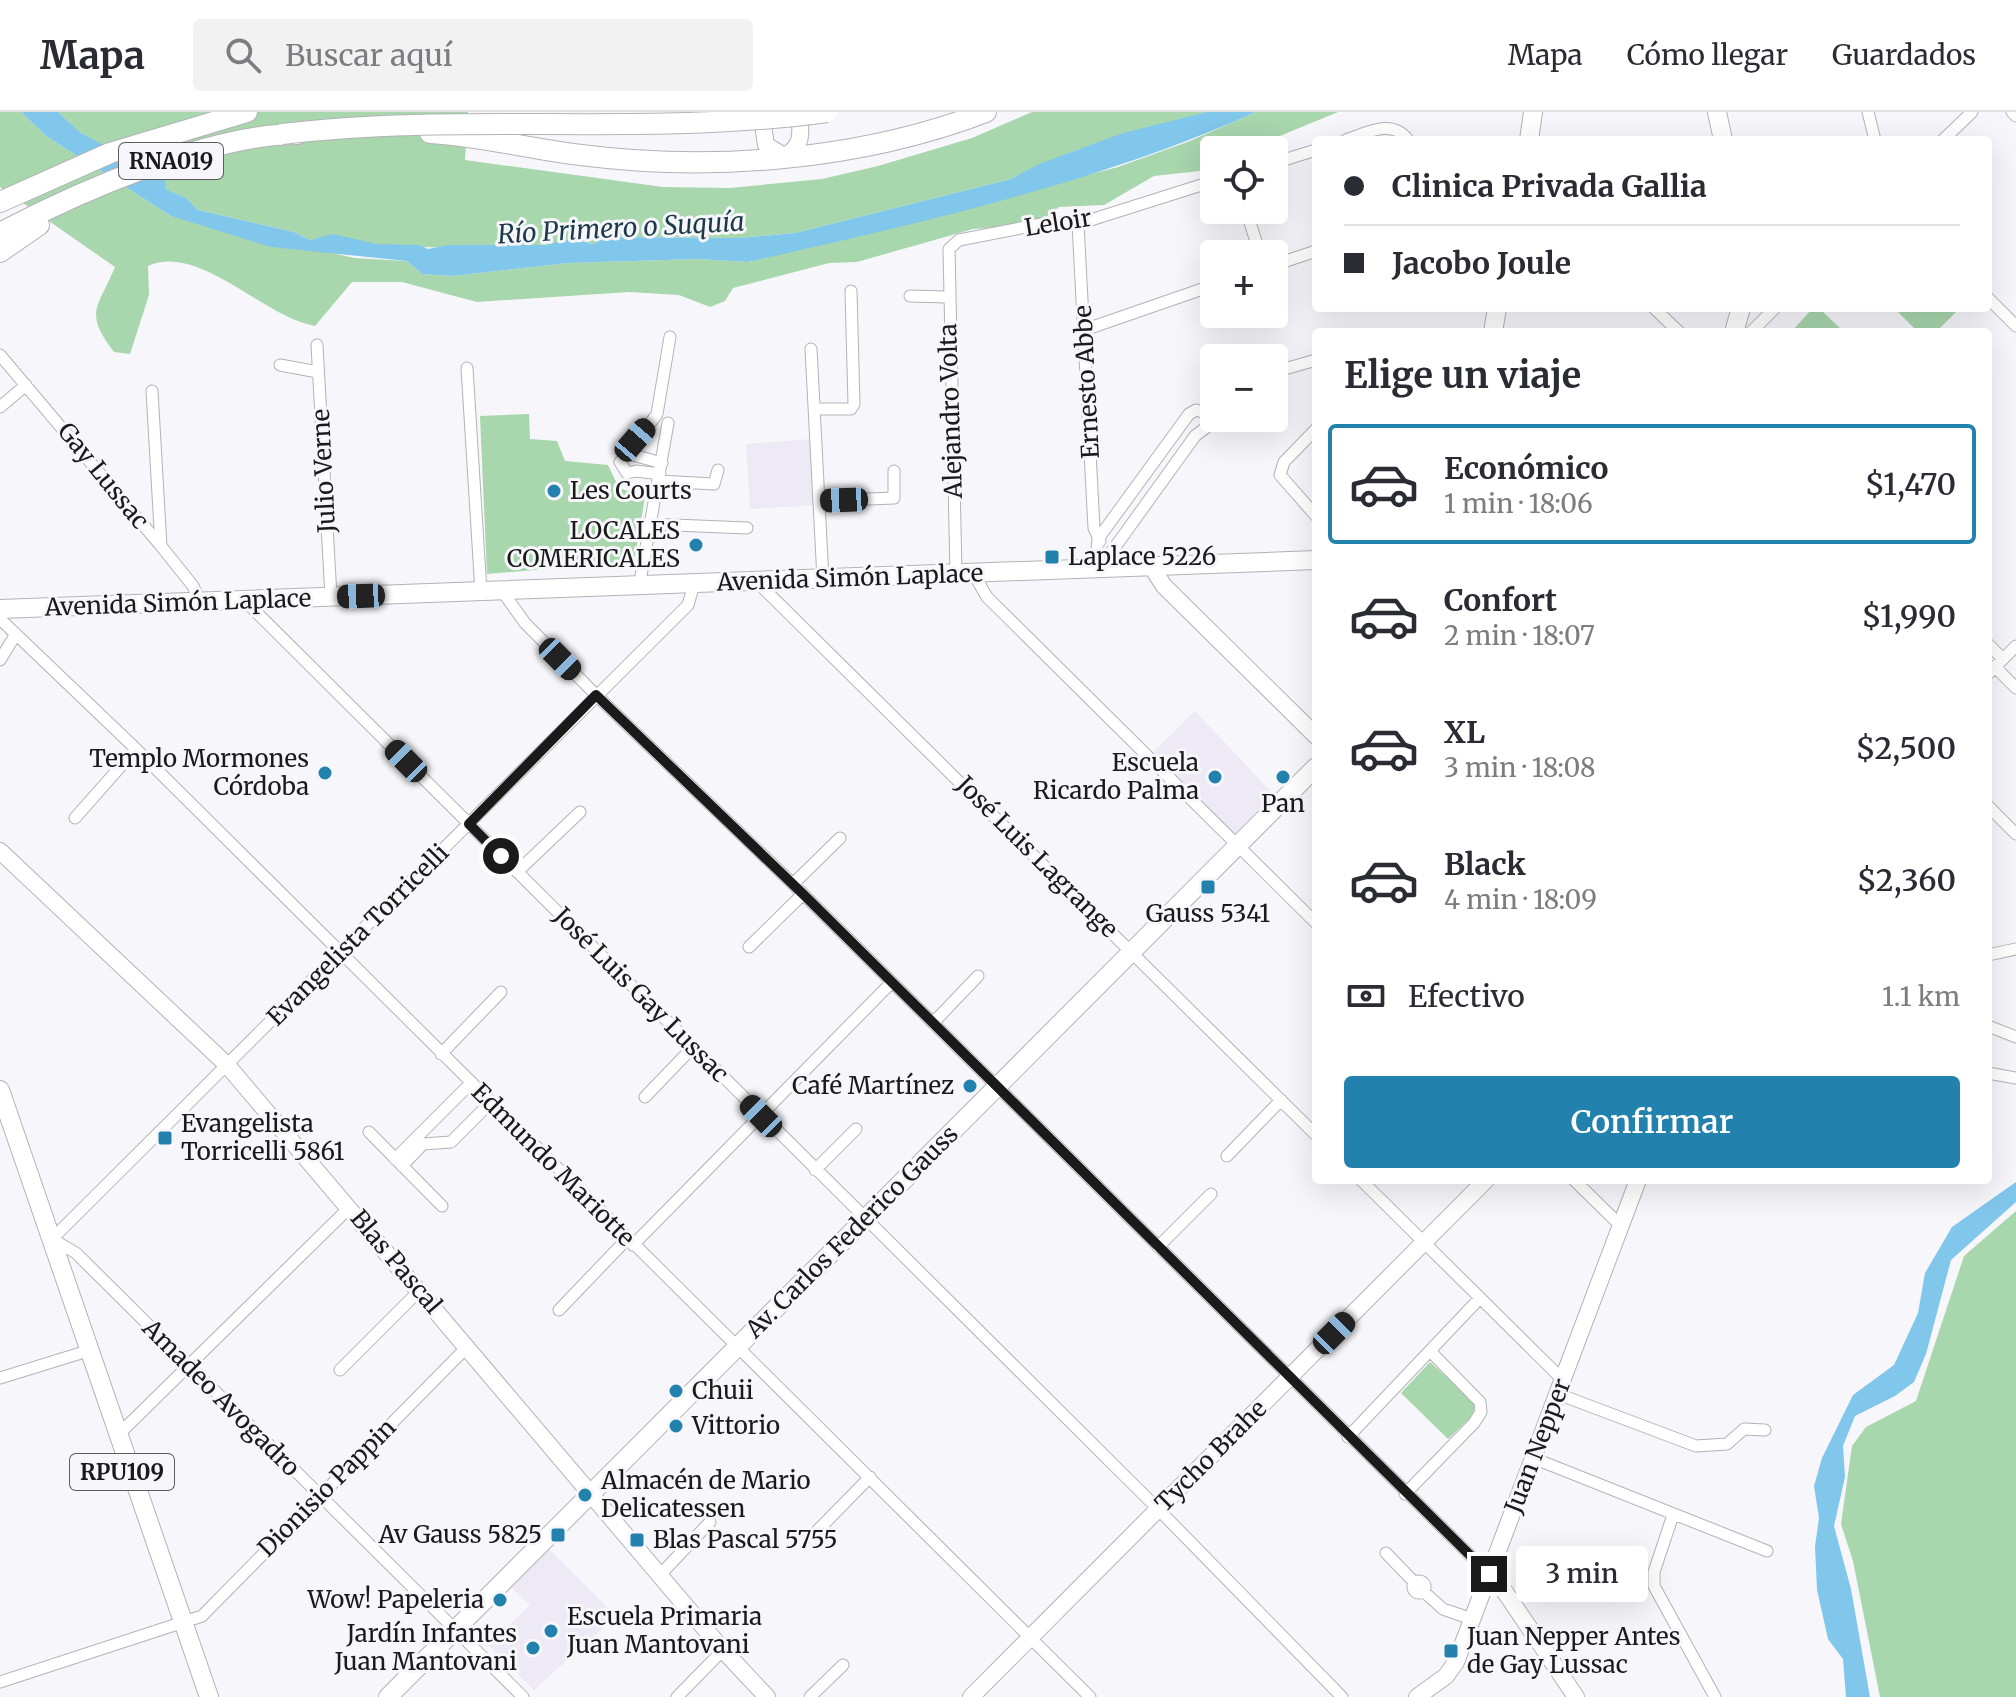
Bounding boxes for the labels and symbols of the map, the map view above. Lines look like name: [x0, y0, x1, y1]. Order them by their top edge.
road number: RNA019: [119, 143, 223, 179]
street label: Leloir: [1022, 202, 1094, 243]
water label: Río Primero o Suquía: [497, 205, 745, 250]
street label: Ernesto Abbe: [1067, 304, 1106, 460]
street label: Alejandro Volta: [932, 323, 969, 500]
street label: Julio Verne: [305, 408, 342, 535]
car: [610, 414, 660, 466]
street label: Gay Lussac: [51, 416, 156, 535]
place label: Les Courts: [570, 475, 692, 506]
marker: Les Courts: [545, 482, 563, 500]
car: [820, 487, 868, 513]
place label: LOCALES COMERICALES: [507, 515, 680, 574]
marker: LOCALES COMERICALES: [687, 536, 705, 554]
place label: Laplace 5226: [1068, 541, 1216, 572]
marker: Laplace 5226: [1043, 548, 1061, 566]
street label: Avenida Simón Laplace: [715, 557, 984, 598]
street label: Avenida Simón Laplace: [43, 582, 312, 623]
car: [337, 583, 385, 609]
car: [535, 634, 585, 684]
car: [381, 736, 431, 786]
place label: Templo Mormones Córdoba: [89, 743, 309, 802]
place label: Escuela Ricardo Palma: [1033, 747, 1199, 806]
marker: Templo Mormones Córdoba: [316, 764, 334, 782]
marker: Escuela Ricardo Palma: [1206, 768, 1224, 786]
marker: Pan: [1274, 768, 1292, 786]
street label: José Luis Lagrange: [949, 769, 1125, 944]
place label: Pan: [1261, 788, 1305, 819]
street label: Evangelista Torricelli: [260, 837, 455, 1032]
route start: [483, 838, 519, 874]
marker: Gauss 5341: [1199, 878, 1217, 896]
place label: Gauss 5341: [1146, 898, 1270, 929]
street label: José Luis Gay Lussac: [547, 900, 735, 1089]
place label: Café Martínez: [792, 1070, 954, 1101]
street label: Edmundo Mariotte: [465, 1076, 642, 1253]
marker: Café Martínez: [961, 1077, 979, 1095]
car: [736, 1091, 786, 1141]
place label: Evangelista Torricelli 5861: [181, 1108, 344, 1167]
street label: Av. Carlos Federico Gauss: [738, 1119, 965, 1345]
marker: Evangelista Torricelli 5861: [156, 1129, 174, 1147]
street label: Blas Pascal: [344, 1203, 449, 1320]
car: [1309, 1308, 1359, 1358]
street label: Amadeo Avogadro: [135, 1312, 307, 1483]
street label: Juan Nepper: [1497, 1374, 1577, 1519]
place label: Chuii: [692, 1375, 754, 1406]
marker: Chuii: [667, 1382, 685, 1400]
street label: Tycho Brahe: [1148, 1393, 1273, 1518]
place label: Vittorio: [691, 1410, 780, 1441]
street label: Dionisio Pappin: [251, 1412, 402, 1563]
marker: Vittorio: [667, 1417, 685, 1435]
road number: RPU109: [70, 1454, 174, 1490]
place label: Almacén de Mario Delicatessen: [600, 1465, 811, 1524]
marker: Almacén de Mario Delicatessen: [576, 1486, 594, 1504]
place label: Av Gauss 5825: [377, 1519, 542, 1550]
place label: Blas Pascal 5755: [653, 1524, 838, 1555]
marker: Av Gauss 5825: [549, 1526, 567, 1544]
marker: Blas Pascal 5755: [628, 1531, 646, 1549]
callout: 3 min: [1517, 1546, 1649, 1602]
route end: [1471, 1556, 1507, 1592]
place label: Wow! Papeleria: [306, 1584, 484, 1615]
marker: Wow! Papeleria: [491, 1591, 509, 1609]
place label: Escuela Primaria Juan Mantovani: [566, 1601, 762, 1660]
place label: Jardín Infantes Juan Mantovani: [334, 1618, 517, 1677]
place label: Juan Nepper Antes de Gay Lussac: [1466, 1621, 1681, 1680]
marker: Escuela Primaria Juan Mantovani: [542, 1622, 560, 1640]
marker: Jardín Infantes Juan Mantovani: [524, 1639, 542, 1657]
marker: Juan Nepper Antes de Gay Lussac: [1442, 1642, 1460, 1660]

